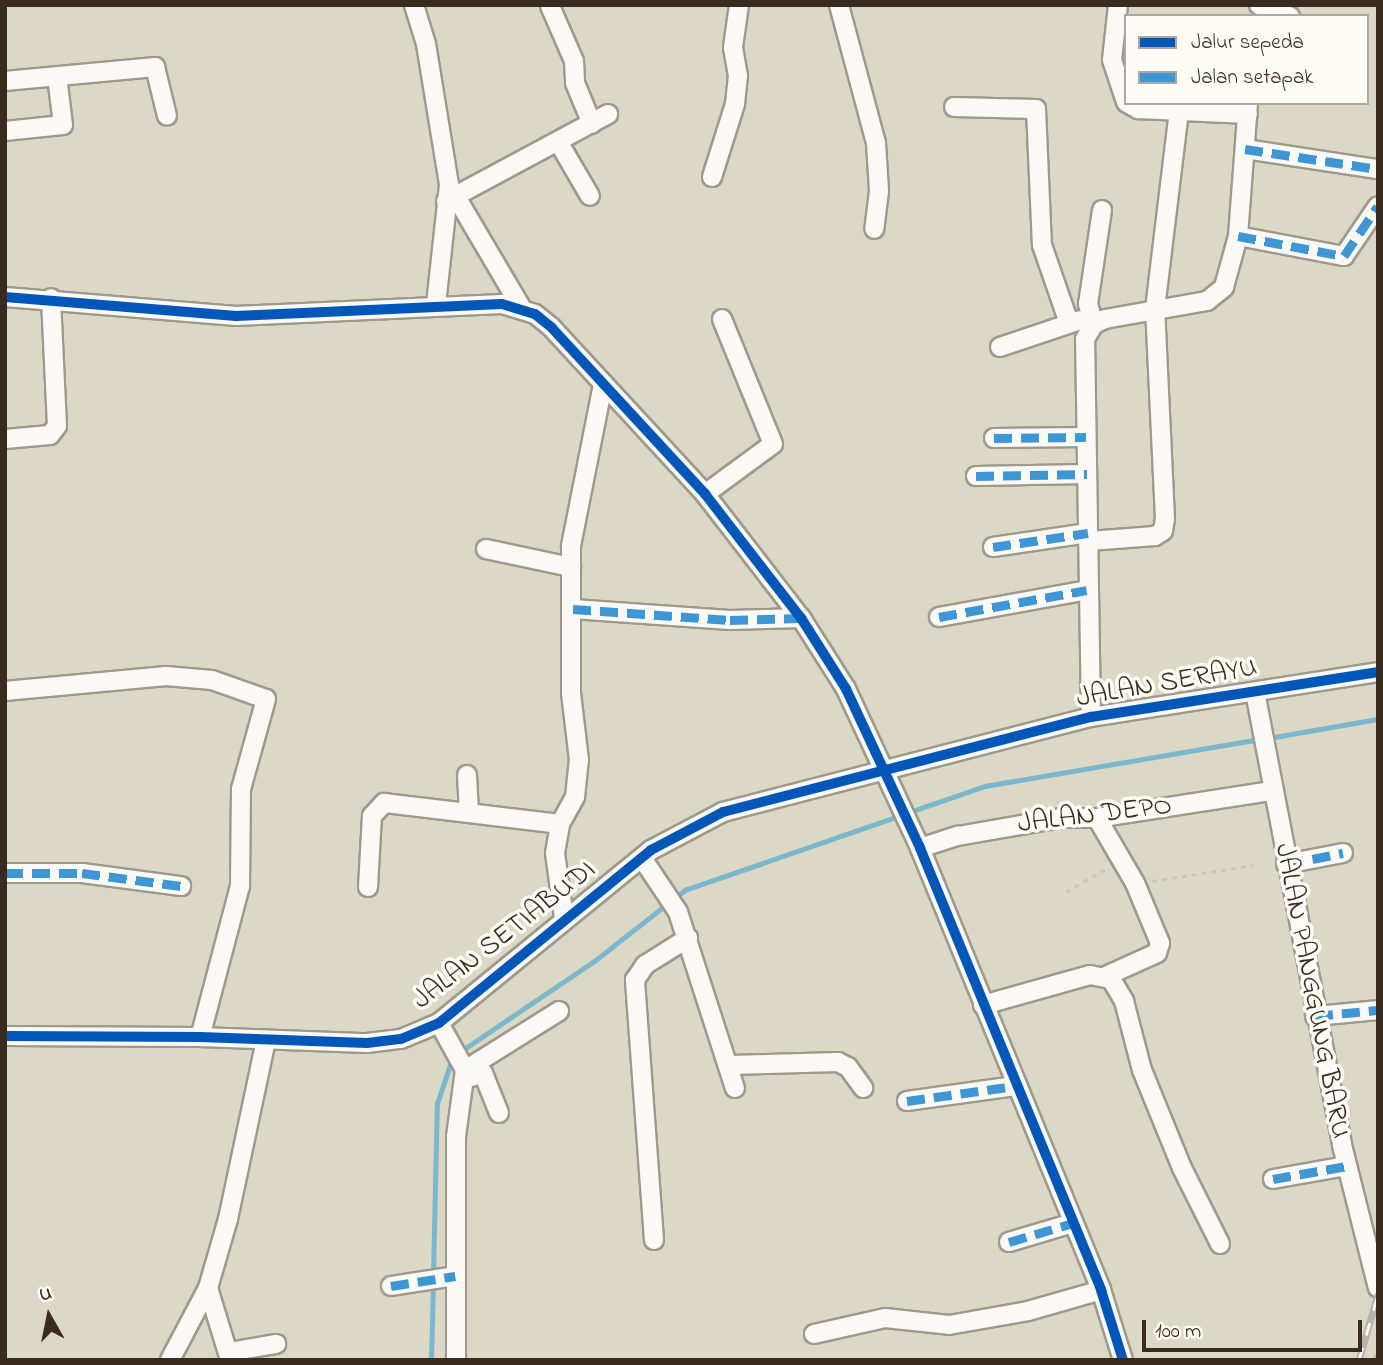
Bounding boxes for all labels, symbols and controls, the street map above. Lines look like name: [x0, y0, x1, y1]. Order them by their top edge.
legend: [1124, 14, 1369, 105]
text: Jalur sepeda: [1191, 28, 1304, 58]
text: Jalan setapak: [1191, 63, 1314, 93]
street label: JALAN SERAYU: [1074, 652, 1260, 716]
street label: JALAN DEPO: [1016, 790, 1174, 842]
street label: JALAN PANGGUNG BARU: [1266, 841, 1356, 1141]
street label: JALAN SETIABUDI: [407, 854, 603, 1018]
text: U: [38, 1280, 54, 1309]
north arrow: [14, 1281, 84, 1351]
scale bar: [1145, 1306, 1366, 1350]
text: 100 m: [1155, 1317, 1201, 1347]

